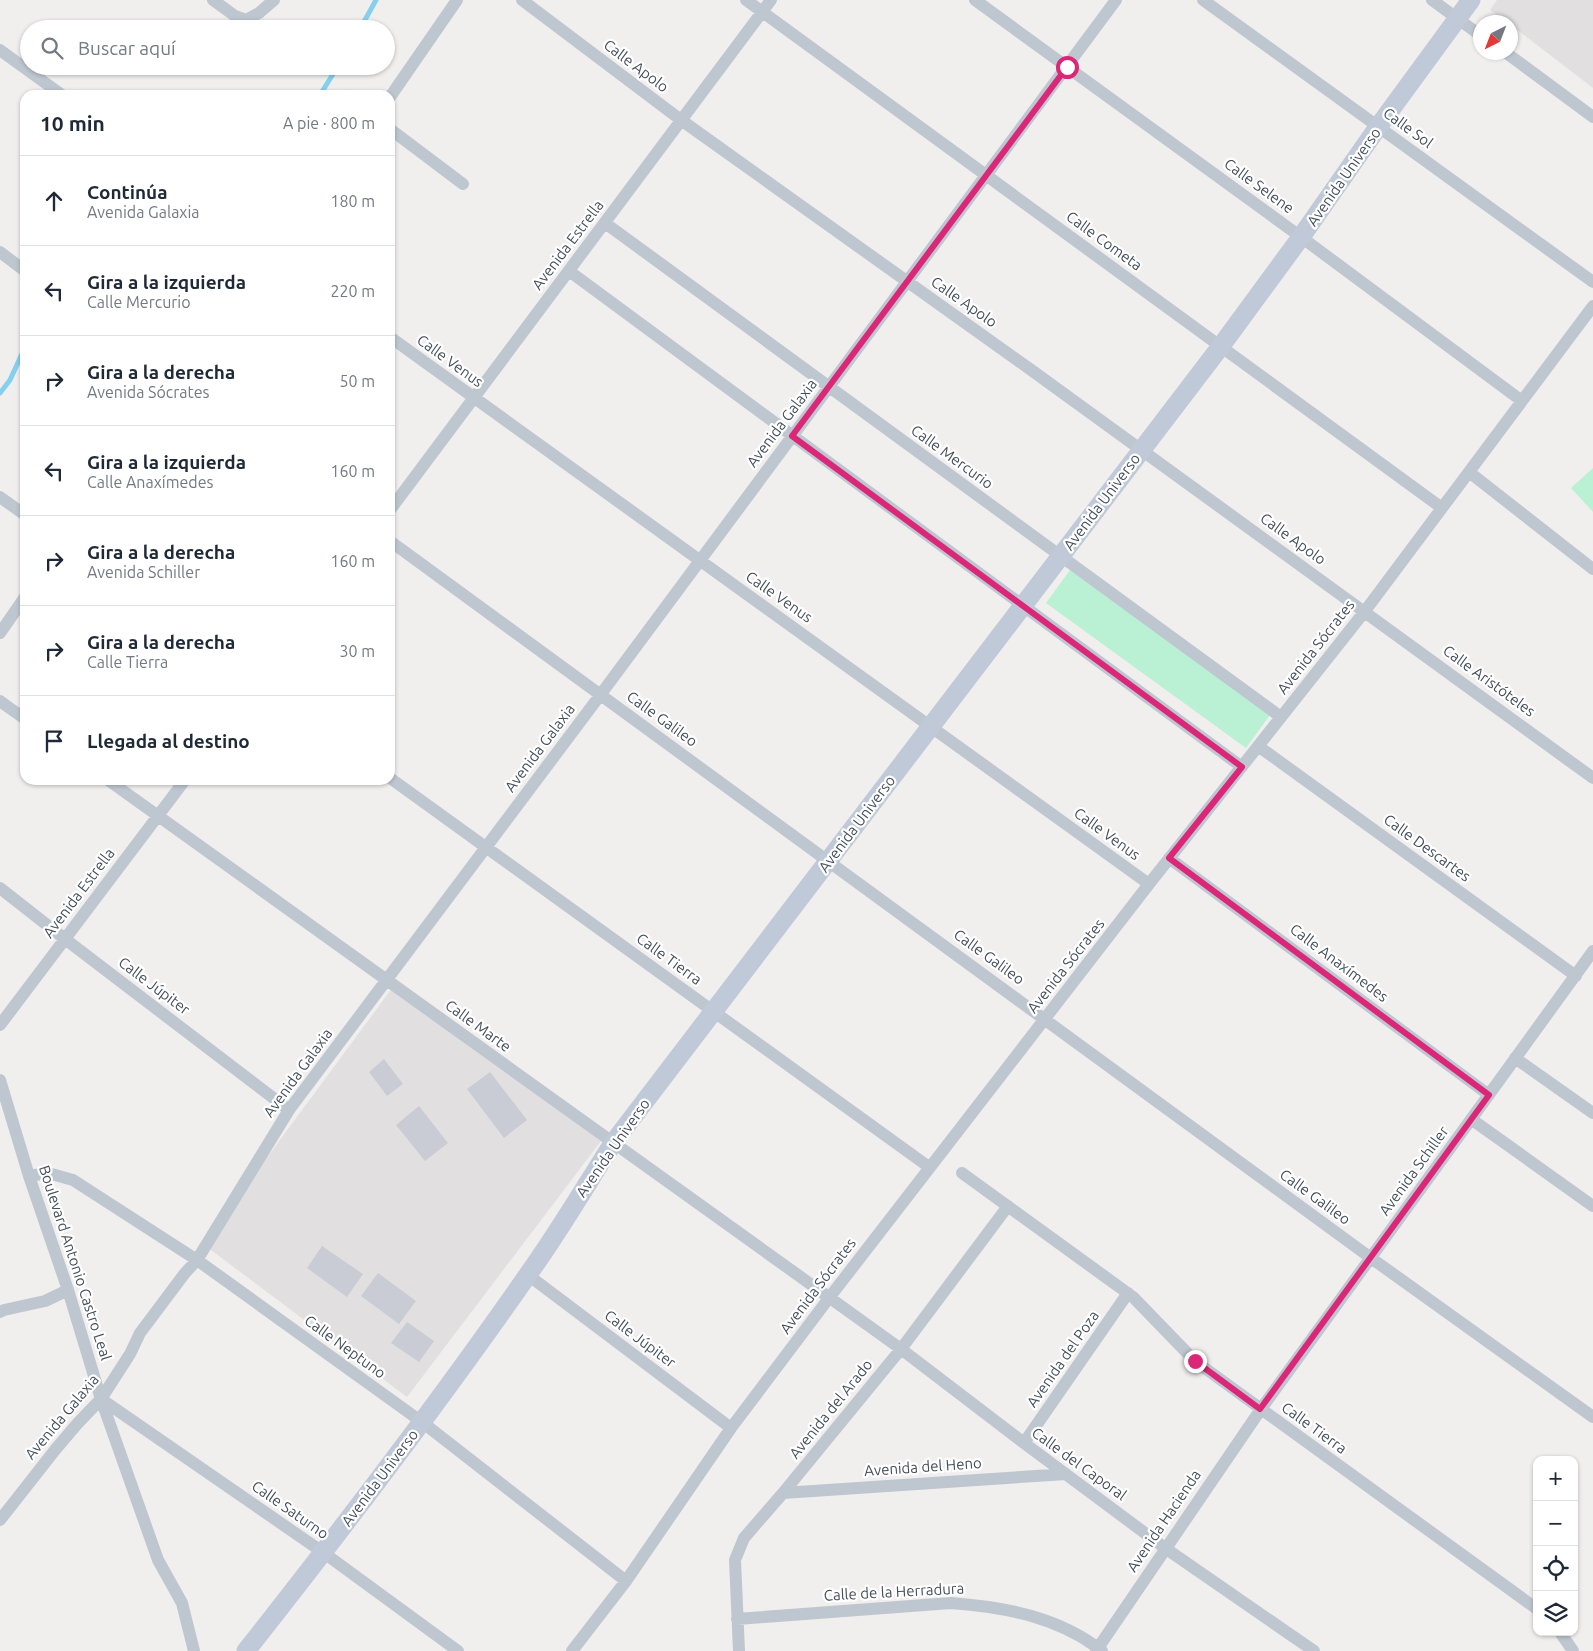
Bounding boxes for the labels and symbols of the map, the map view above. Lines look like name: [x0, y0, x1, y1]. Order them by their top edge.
north arrow: [1473, 15, 1518, 60]
street label: Calle Apolo: [601, 36, 672, 95]
route start: [1056, 56, 1079, 79]
street label: Calle Sol: [1380, 104, 1436, 151]
street label: Avenida Universo: [1303, 124, 1384, 229]
street label: Calle Selene: [1221, 155, 1297, 216]
street label: Avenida Estrella: [528, 197, 607, 293]
street label: Calle Cometa: [1063, 207, 1145, 274]
street label: Calle Apolo: [928, 273, 1001, 330]
street label: Calle Venus: [414, 331, 487, 390]
street label: Avenida Galaxia: [743, 375, 820, 470]
street label: Calle Mercurio: [908, 421, 997, 492]
street label: Avenida Universo: [1060, 450, 1143, 553]
street label: Calle Apolo: [1257, 509, 1329, 568]
street label: Calle Venus: [743, 567, 816, 626]
street label: Avenida Sócrates: [1274, 596, 1358, 697]
street label: Calle Aristóteles: [1440, 642, 1539, 720]
street label: Calle Galileo: [624, 687, 701, 750]
street label: Avenida Galaxia: [501, 700, 578, 795]
street label: Avenida Universo: [815, 772, 898, 875]
street label: Calle Venus: [1071, 804, 1144, 863]
street label: Calle Descartes: [1381, 810, 1474, 885]
street label: Avenida Estrella: [39, 845, 118, 941]
street label: Avenida Sócrates: [1024, 915, 1108, 1016]
street label: Calle Anaxímedes: [1287, 920, 1392, 1005]
street label: Calle Galileo: [951, 925, 1028, 988]
street label: Calle Tierra: [633, 929, 705, 988]
street label: Calle Júpiter: [115, 953, 193, 1018]
street label: Calle Marte: [442, 996, 514, 1055]
street label: Avenida Galaxia: [260, 1025, 335, 1120]
street label: Avenida Universo: [572, 1095, 653, 1200]
street label: Avenida Schiller: [1376, 1123, 1452, 1219]
street label: Boulevard Antonio Castro Leal: [36, 1163, 115, 1363]
street label: Calle Galileo: [1277, 1165, 1354, 1228]
street label: Avenida Sócrates: [776, 1235, 859, 1337]
street label: Calle Júpiter: [601, 1306, 679, 1371]
street label: Avenida del Poza: [1023, 1307, 1102, 1410]
street label: Calle Neptuno: [301, 1311, 389, 1382]
route end: [1184, 1350, 1207, 1373]
street label: Avenida del Arado: [786, 1356, 876, 1462]
street label: Avenida Galaxia: [21, 1371, 102, 1463]
street label: Calle Tierra: [1278, 1398, 1350, 1457]
street label: Calle del Caporal: [1029, 1424, 1130, 1504]
street label: Avenida Universo: [338, 1426, 421, 1529]
street label: Avenida del Heno: [864, 1454, 982, 1479]
street label: Avenida Hacienda: [1123, 1466, 1204, 1575]
street label: Calle Saturno: [249, 1477, 332, 1542]
street label: Calle de la Herradura: [823, 1579, 965, 1604]

